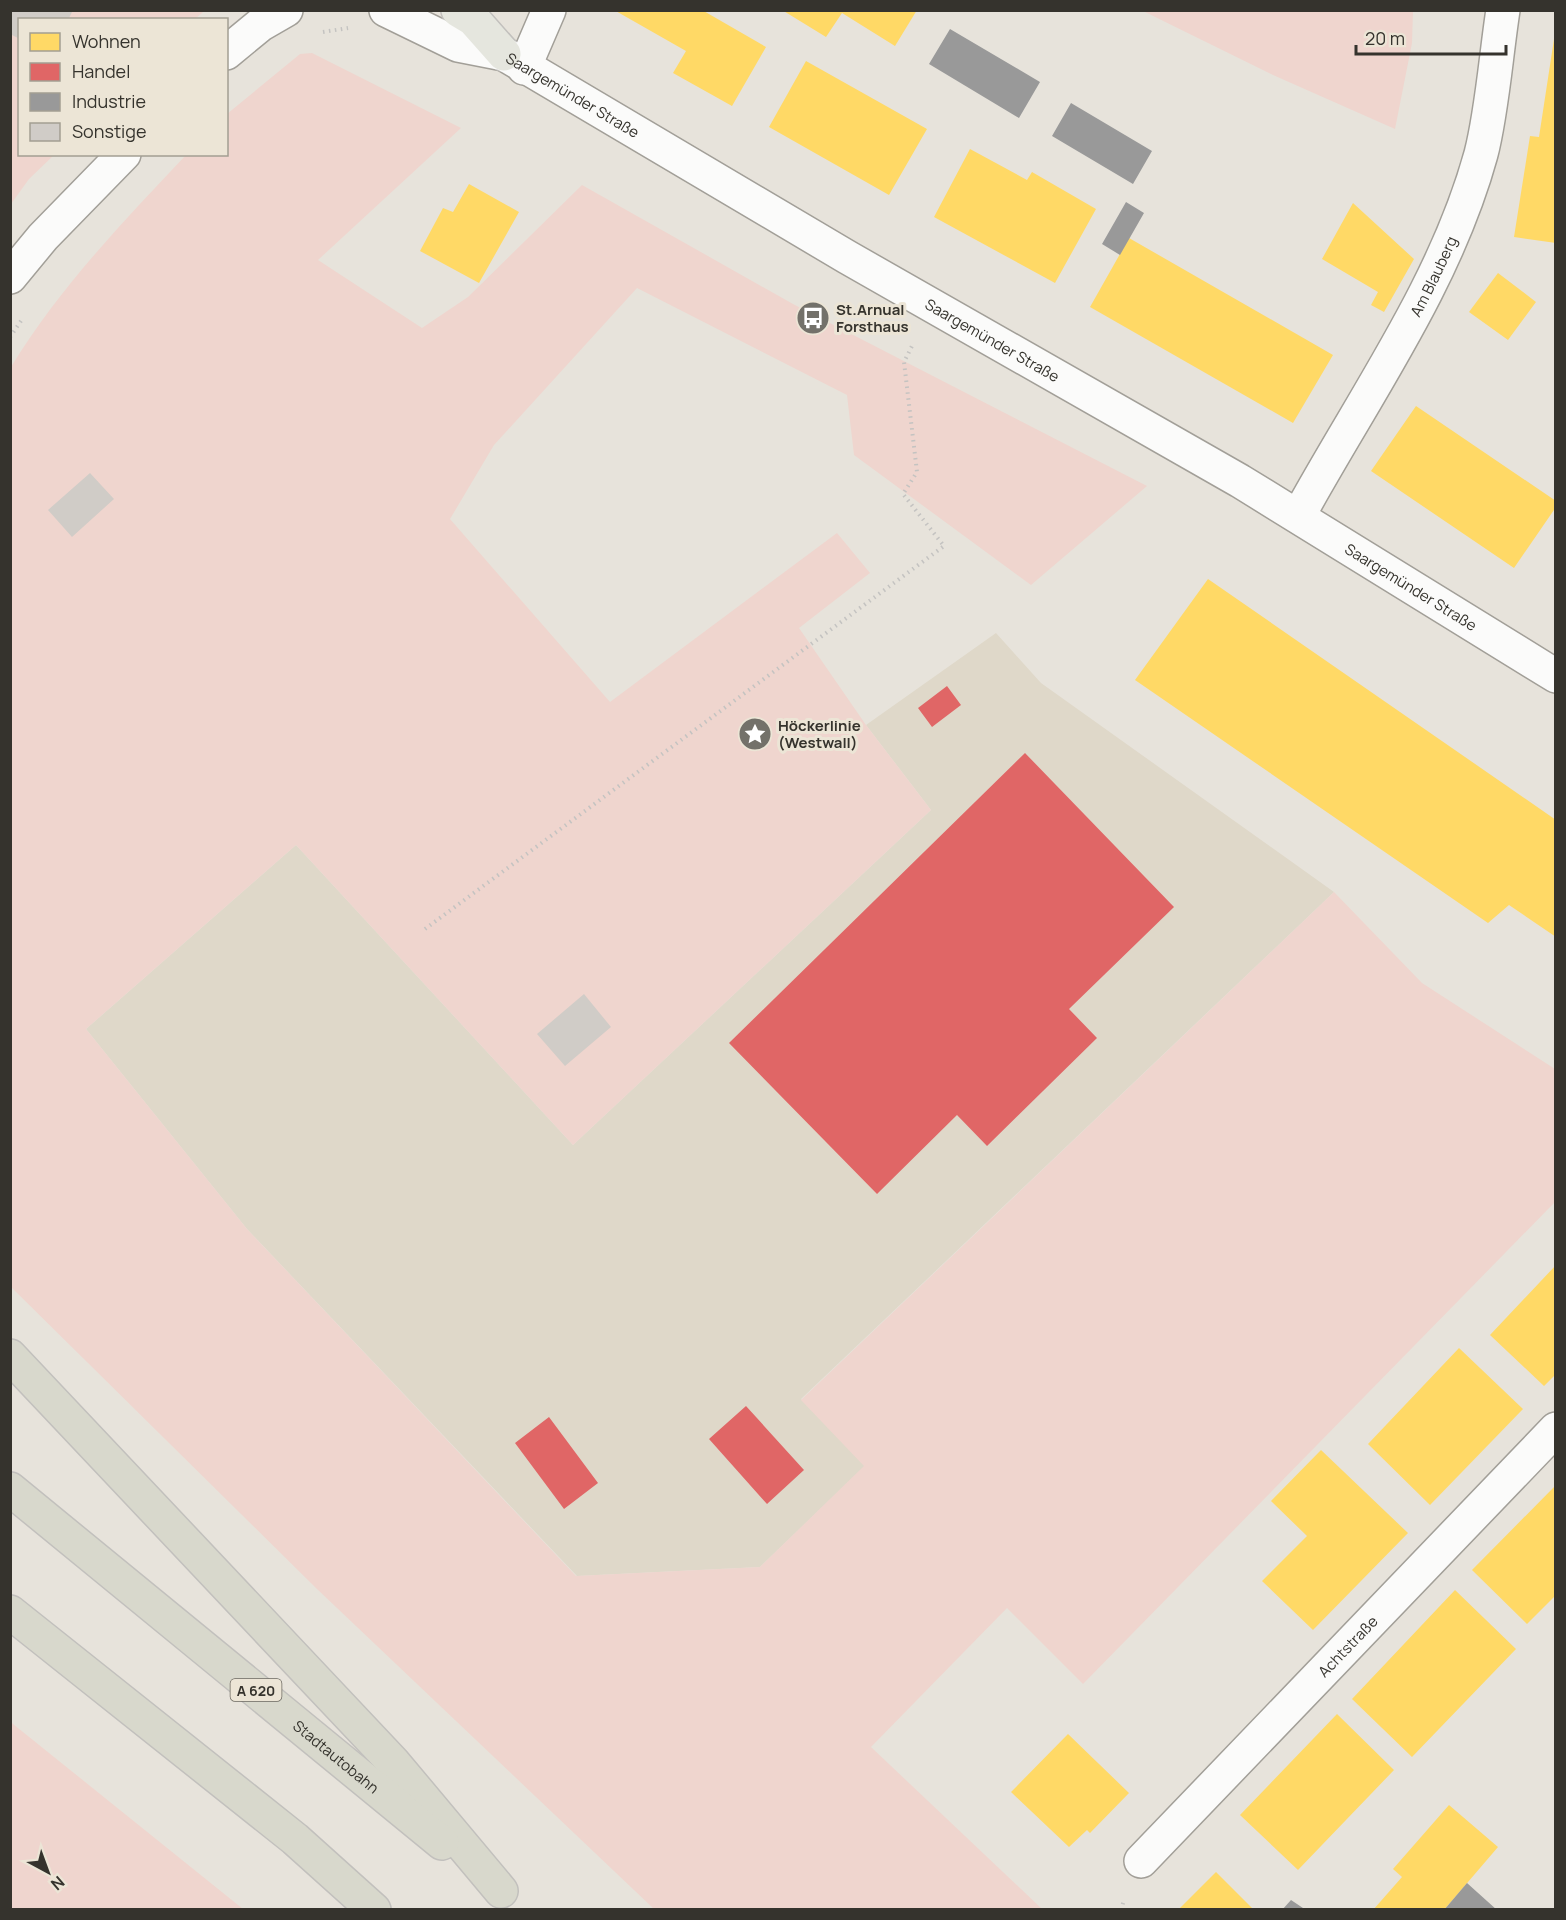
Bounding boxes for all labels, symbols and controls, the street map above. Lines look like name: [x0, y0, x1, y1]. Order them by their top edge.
legend: [18, 18, 228, 156]
scale bar: [1356, 18, 1506, 56]
text: 20 m: [1365, 26, 1405, 50]
text: Wohnen: [72, 29, 141, 53]
street label: Saargemünder Straße: [502, 47, 644, 143]
text: Handel: [72, 59, 130, 83]
text: Industrie: [72, 89, 146, 113]
text: Sonstige: [72, 119, 146, 143]
street label: Am Blauberg: [1405, 233, 1461, 320]
street label: Saargemünder Straße: [921, 293, 1064, 387]
place label: St.Arnual Forsthaus: [836, 299, 909, 337]
bus stop icon: St.Arnual Forsthaus: [795, 300, 831, 336]
street label: Saargemünder Straße: [1341, 538, 1481, 635]
place label: Höckerlinie (Westwall): [778, 715, 861, 753]
place icon: Höckerlinie (Westwall): [737, 716, 773, 752]
street label: Achtstraße: [1313, 1611, 1382, 1681]
road number: A 620: [230, 1679, 282, 1701]
street label: Stadtautobahn: [289, 1715, 384, 1798]
north arrow: [18, 1842, 78, 1902]
text: N: [46, 1871, 69, 1895]

